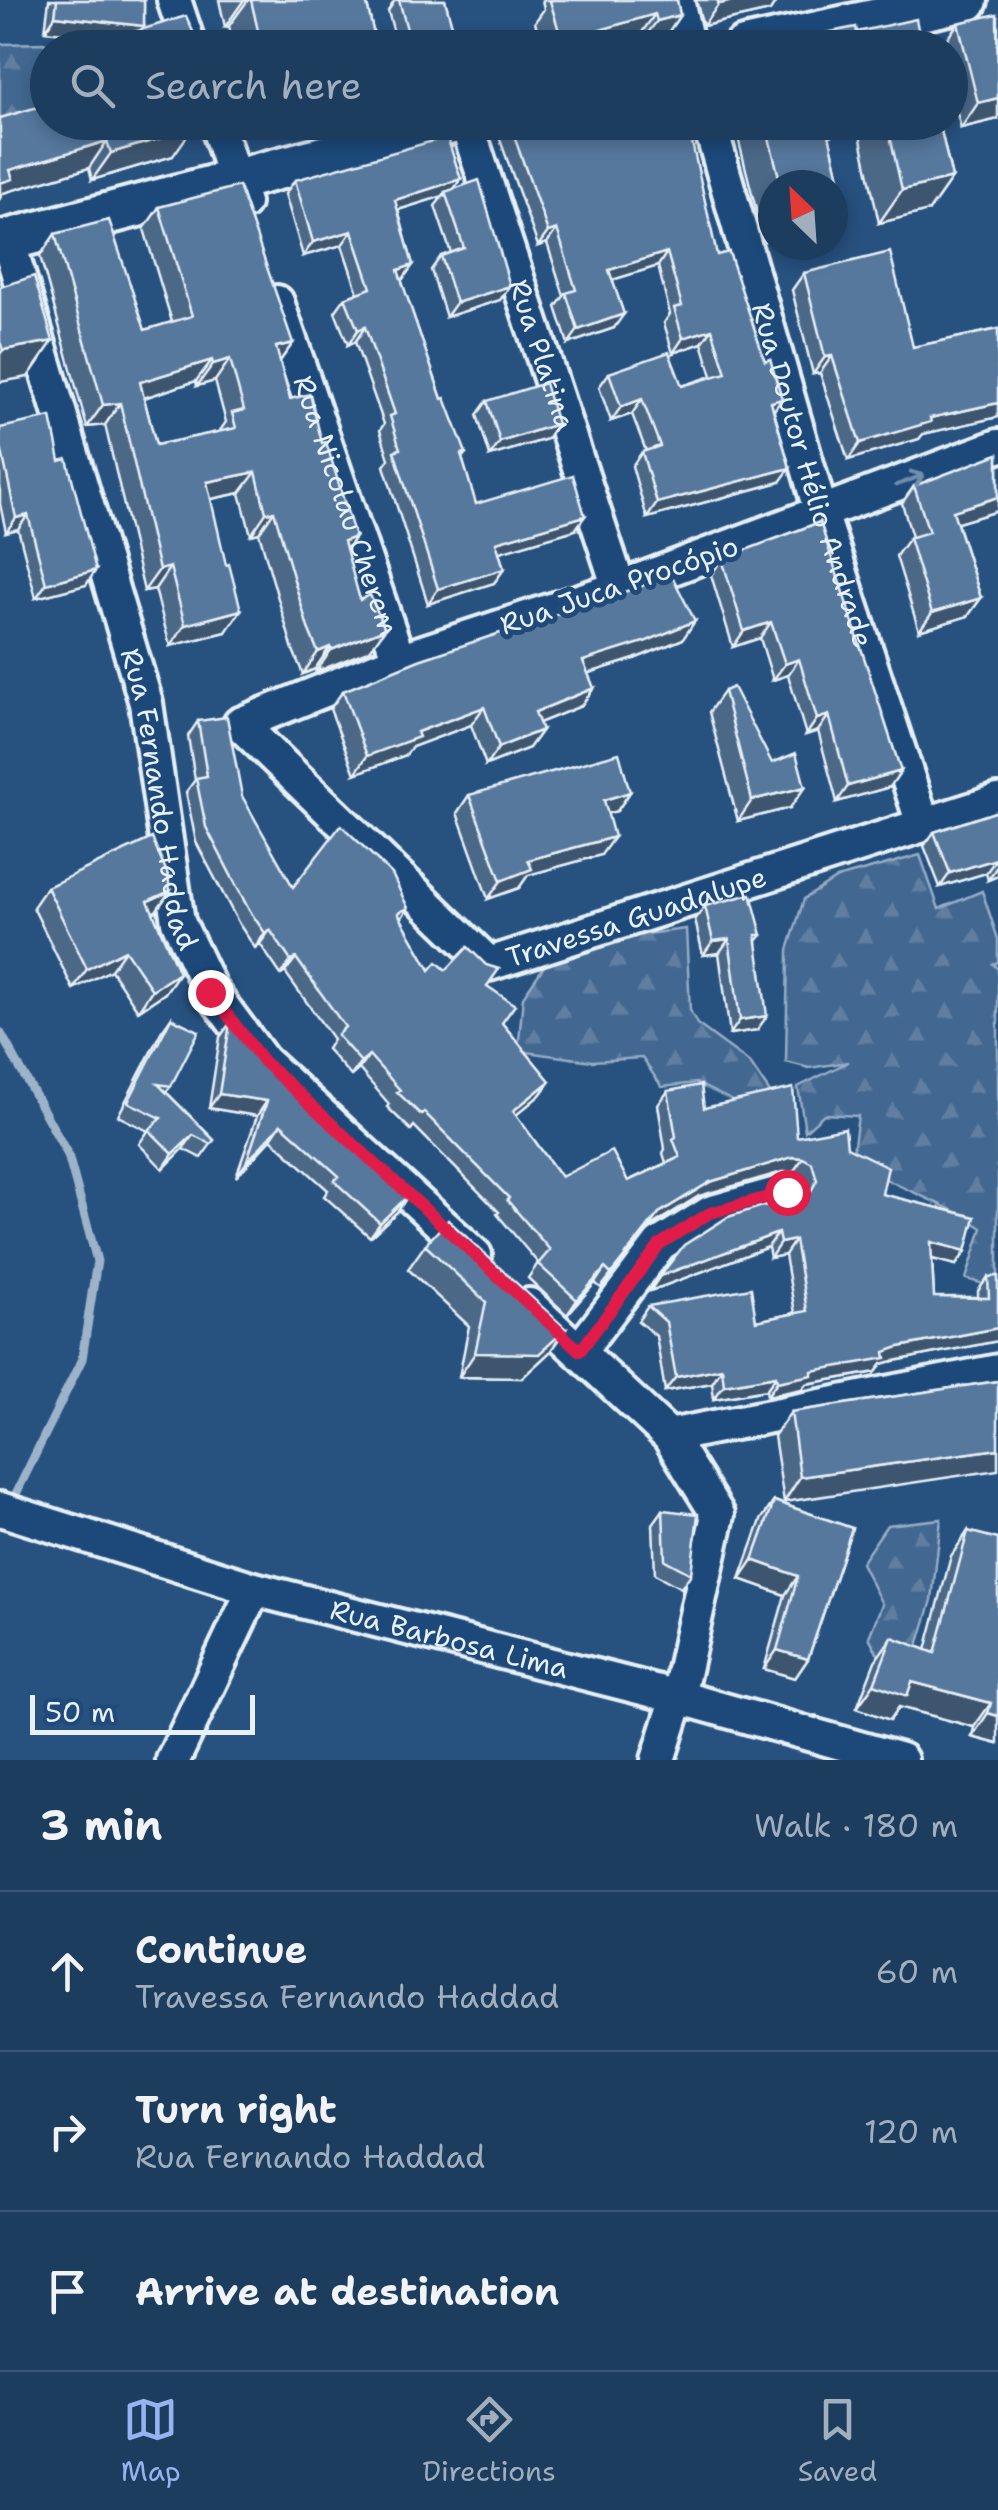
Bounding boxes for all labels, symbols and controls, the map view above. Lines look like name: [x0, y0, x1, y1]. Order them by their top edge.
search box: [30, 30, 968, 140]
icon: search: [65, 58, 120, 113]
text: Search here: [145, 60, 362, 111]
north arrow: [758, 170, 848, 260]
street label: Rua Platina: [500, 274, 585, 435]
street label: Rua Doutor Hélio Andrade: [743, 298, 883, 652]
street label: Rua Nicolau Cherem: [284, 370, 408, 641]
one-way arrow: [894, 469, 924, 487]
street label: Rua Juca Procópio: [495, 526, 743, 644]
street label: Rua Fernando Haddad: [112, 643, 208, 956]
street label: Travessa Guadalupe: [501, 857, 771, 976]
route end: [188, 970, 234, 1016]
route start: [765, 1170, 811, 1216]
street label: Rua Barbosa Lima: [326, 1590, 573, 1687]
scale bar: [30, 1690, 255, 1734]
text: 50 m: [45, 1693, 115, 1731]
text: 3 min: [40, 1797, 162, 1853]
text: Walk · 180 m: [754, 1804, 958, 1847]
text: Continue: [135, 1924, 307, 1975]
icon: ahead: [40, 1944, 95, 1999]
text: 60 m: [876, 1950, 958, 1993]
text: Travessa Fernando Haddad: [135, 1975, 559, 2018]
text: Turn right: [135, 2084, 337, 2135]
icon: right: [40, 2104, 95, 2159]
text: 120 m: [864, 2110, 958, 2153]
text: Rua Fernando Haddad: [135, 2135, 485, 2178]
icon: arrive: [40, 2264, 95, 2319]
text: Arrive at destination: [135, 2266, 559, 2317]
tab: Map: [121, 2392, 181, 2490]
tab: Directions: [422, 2392, 556, 2490]
tab: Saved: [798, 2392, 877, 2490]

